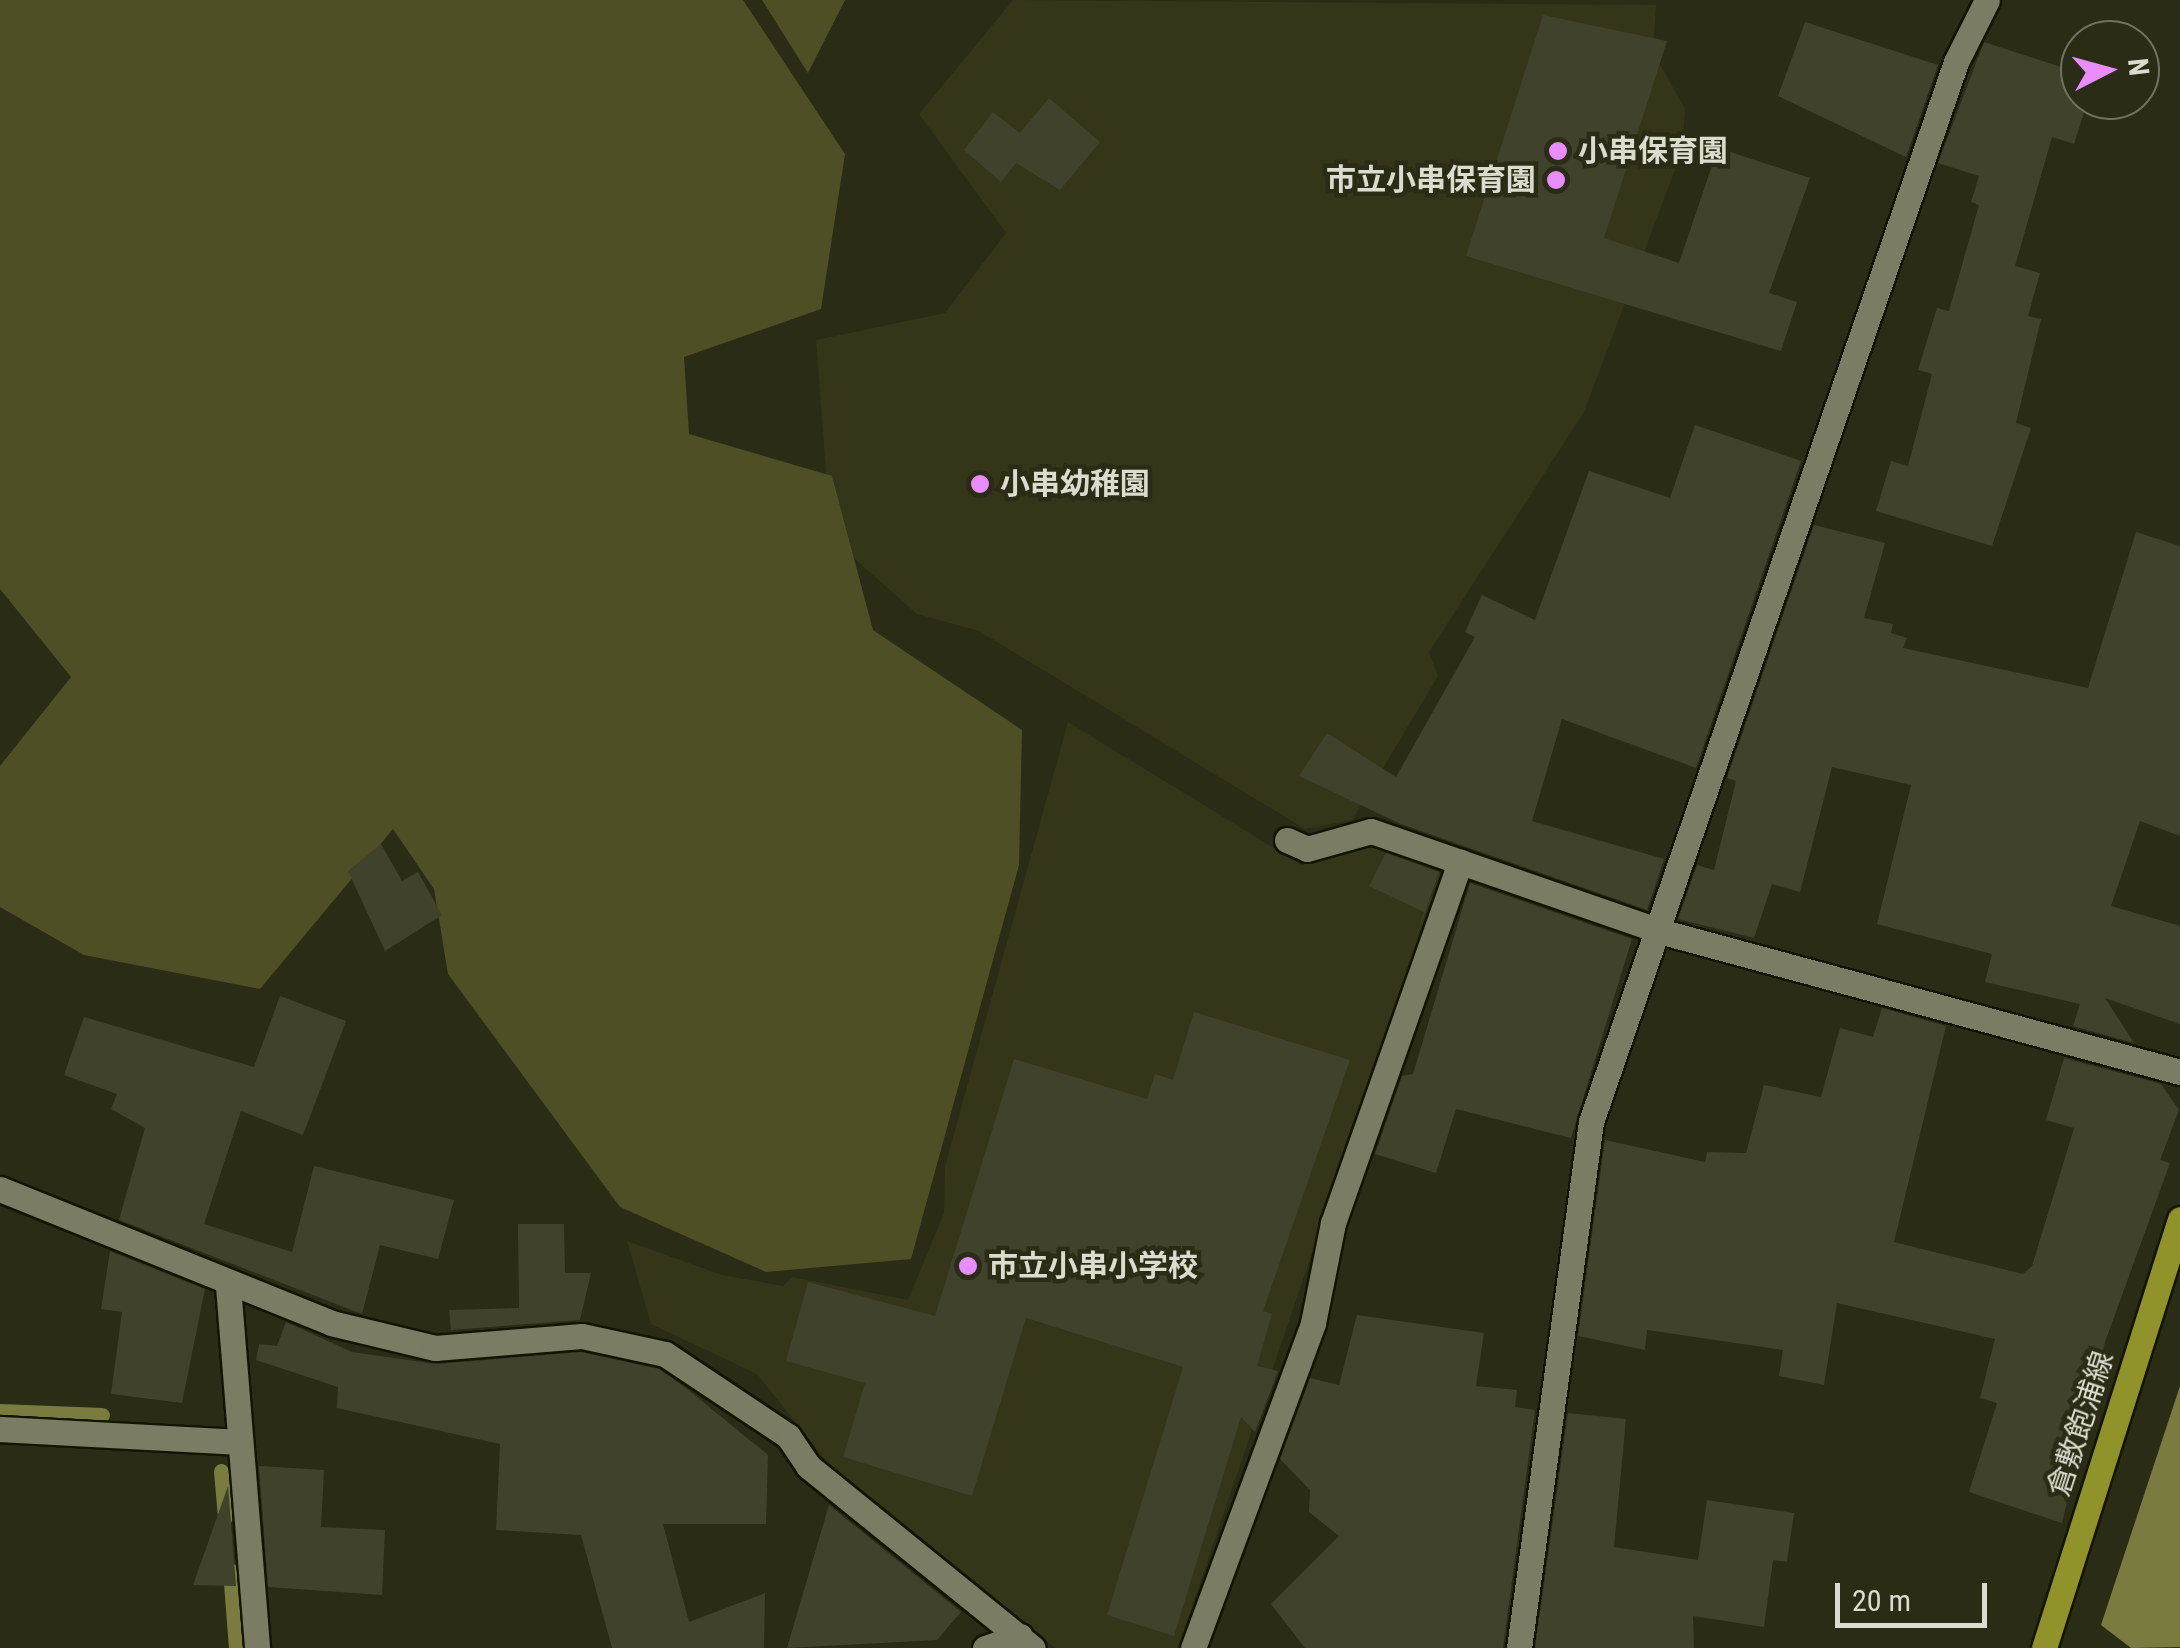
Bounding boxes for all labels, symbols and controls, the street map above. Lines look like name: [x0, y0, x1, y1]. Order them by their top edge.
north arrow: [2060, 20, 2160, 120]
text: N: [2121, 57, 2156, 77]
place label: 小串保育園: [1578, 133, 1728, 169]
marker: 小串保育園: [1547, 140, 1569, 162]
place label: 市立小串保育園: [1326, 162, 1536, 198]
marker: 市立小串保育園: [1545, 169, 1567, 191]
place label: 小串幼稚園: [1000, 466, 1150, 502]
marker: 小串幼稚園: [969, 473, 991, 495]
place label: 市立小串小学校: [988, 1248, 1198, 1284]
marker: 市立小串小学校: [957, 1255, 979, 1277]
street label: 倉敷飽浦線: [2041, 1347, 2121, 1501]
scale bar: [1840, 1563, 1992, 1625]
text: 20 m: [1852, 1583, 1911, 1618]

